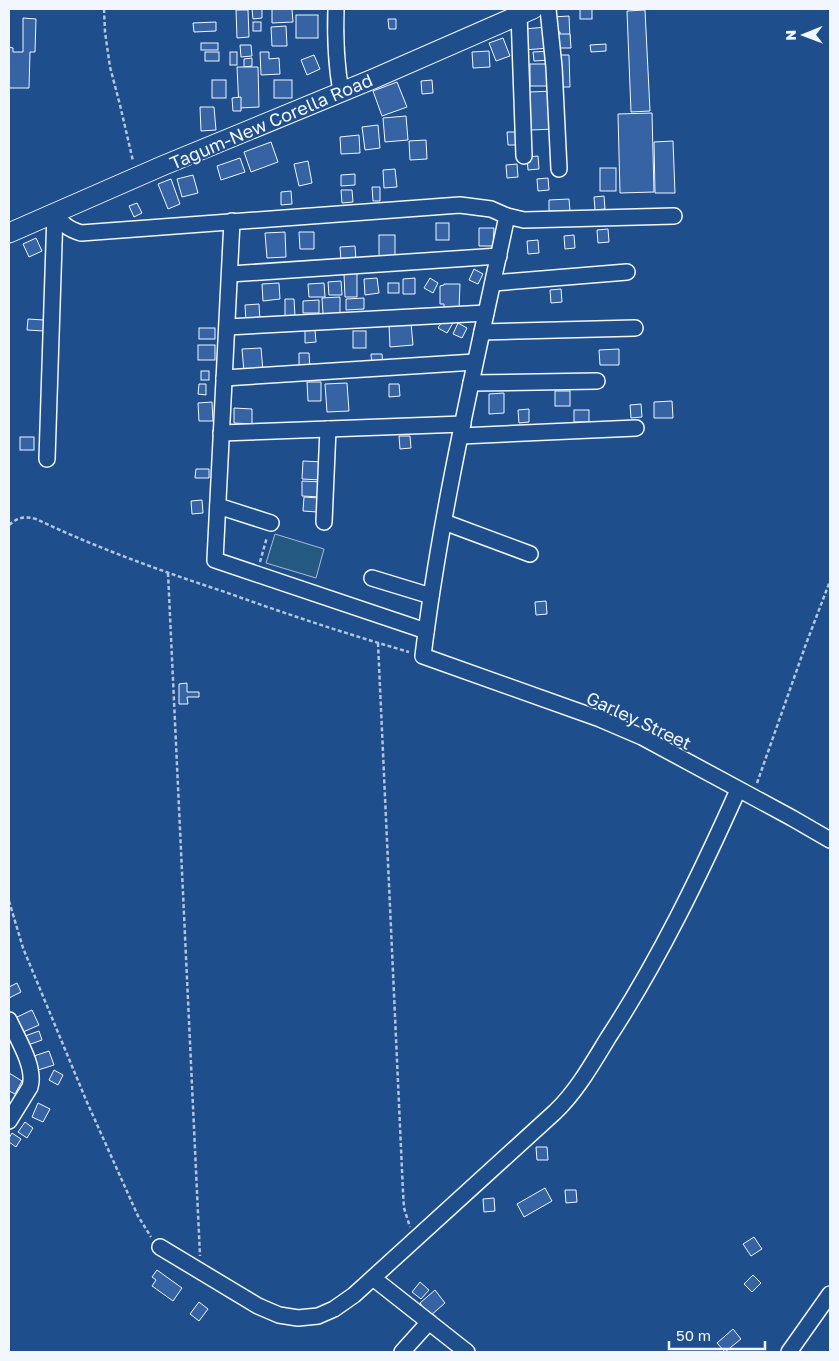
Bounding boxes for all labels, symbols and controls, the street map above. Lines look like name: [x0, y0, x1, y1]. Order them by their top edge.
north arrow: [779, 10, 829, 60]
text: N: [782, 30, 799, 41]
street label: Tagum-New Corella Road: [166, 68, 376, 174]
street label: Garley Street: [583, 686, 695, 754]
scale bar: [669, 1318, 765, 1350]
text: 50 m: [676, 1326, 711, 1344]

